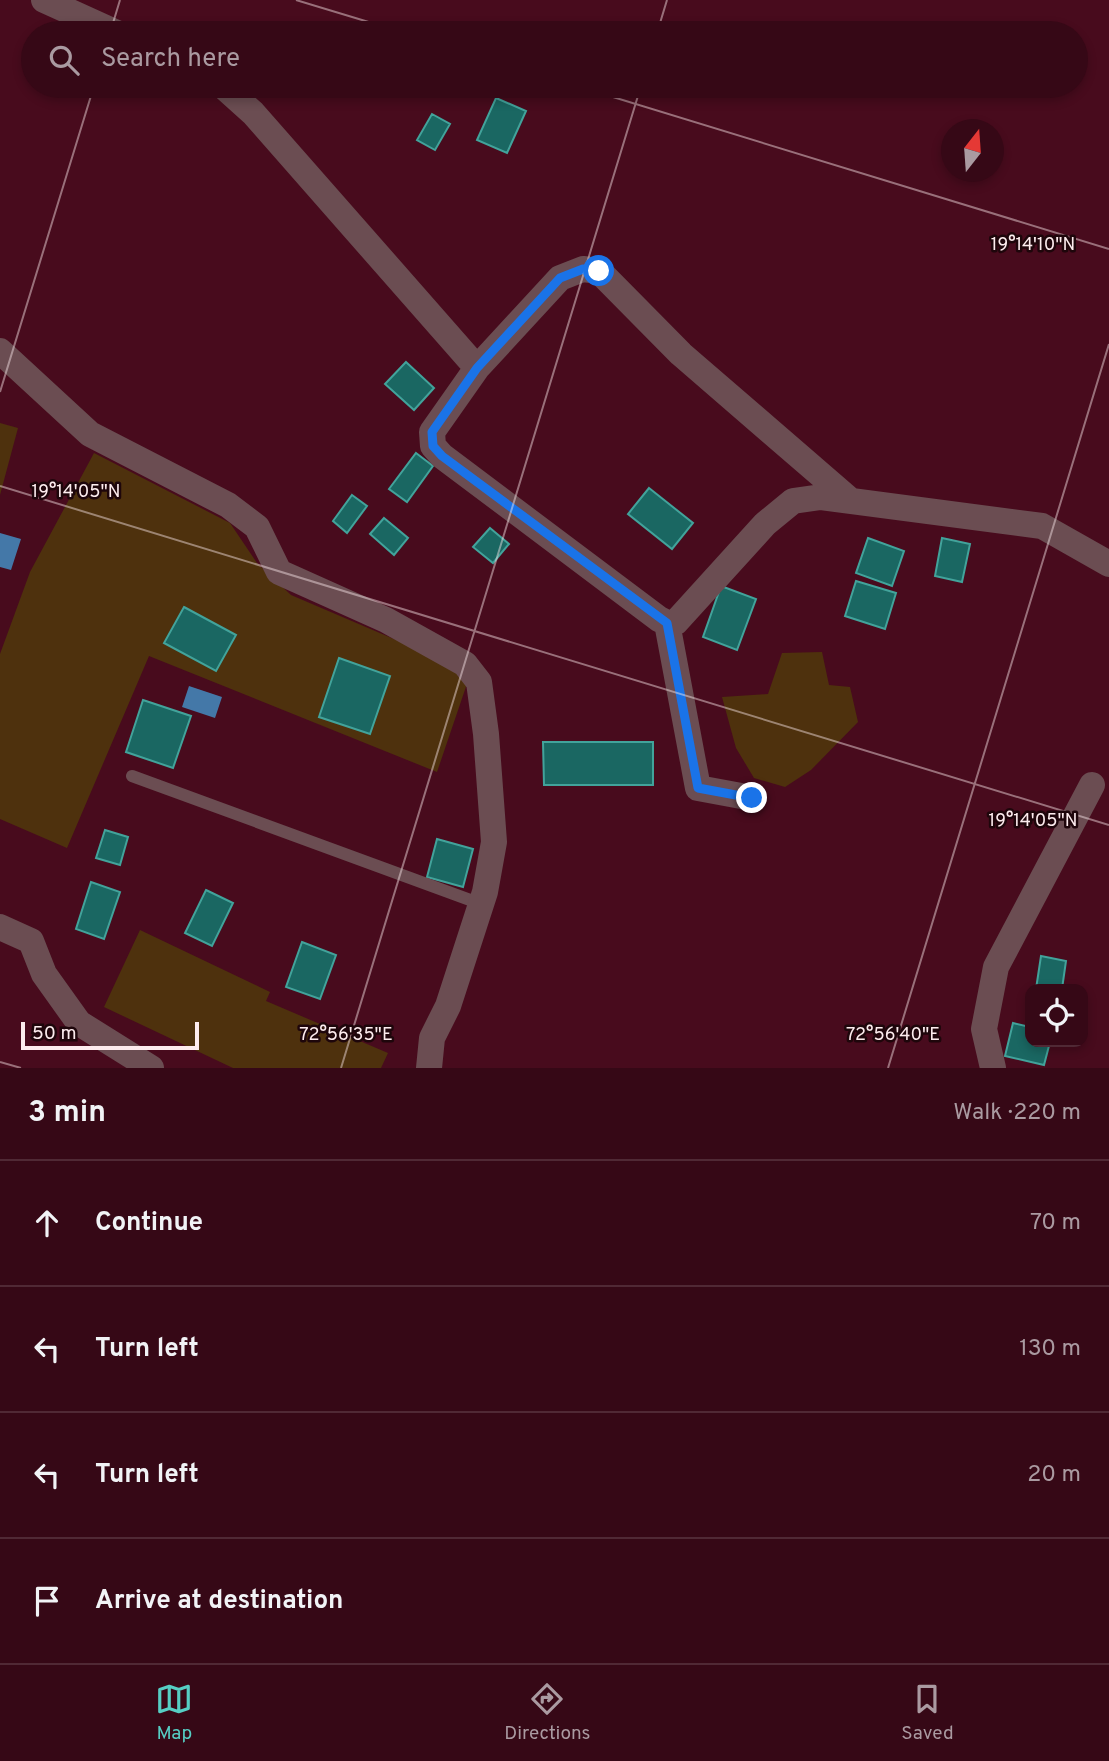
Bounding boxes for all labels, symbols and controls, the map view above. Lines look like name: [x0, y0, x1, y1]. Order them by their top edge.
search box: [21, 21, 1088, 98]
icon: search: [45, 41, 83, 79]
text: Search here: [101, 43, 240, 76]
north arrow: [941, 119, 1004, 182]
text: 19°14'10"N: [991, 234, 1075, 257]
route start: [583, 255, 614, 286]
text: 19°14'05"N: [32, 481, 120, 504]
route end: [736, 782, 767, 813]
text: 19°14'05"N: [989, 810, 1077, 833]
map controls: [1025, 984, 1088, 1047]
button: locate: [1025, 984, 1088, 1047]
scale bar: [21, 1019, 200, 1051]
text: 50 m: [32, 1022, 77, 1046]
text: 72°56'35"E: [299, 1024, 393, 1047]
text: 72°56'40"E: [846, 1024, 940, 1047]
text: 3 min: [28, 1095, 106, 1132]
text: Walk · 220 m: [953, 1099, 1081, 1128]
icon: ahead: [28, 1204, 66, 1242]
text: Continue: [95, 1207, 203, 1240]
text: 70 m: [1030, 1209, 1081, 1238]
icon: left: [28, 1330, 66, 1368]
text: Turn left: [95, 1333, 199, 1366]
text: 130 m: [1019, 1335, 1081, 1364]
icon: left: [28, 1456, 66, 1494]
text: Turn left: [95, 1459, 199, 1492]
text: 20 m: [1027, 1461, 1081, 1490]
icon: arrive: [28, 1582, 66, 1620]
text: Arrive at destination: [95, 1585, 343, 1618]
tab: Map: [155, 1680, 193, 1746]
tab: Directions: [504, 1680, 591, 1746]
tab: Saved: [901, 1680, 954, 1746]

